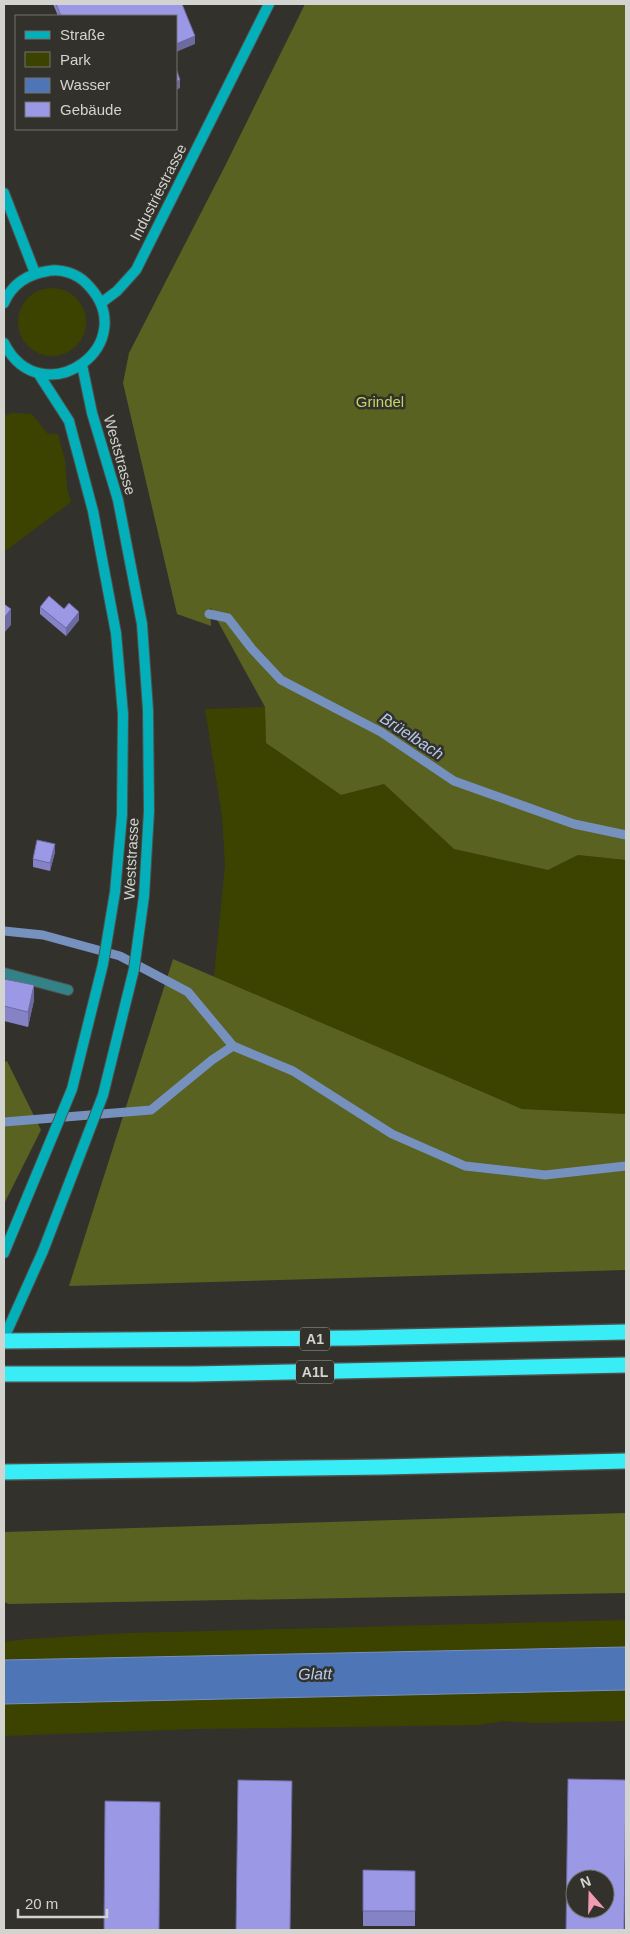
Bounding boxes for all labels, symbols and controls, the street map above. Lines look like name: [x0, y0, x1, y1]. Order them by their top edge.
legend: [15, 15, 178, 130]
text: Straße: [60, 26, 105, 43]
text: Park: [60, 51, 91, 68]
text: Wasser: [60, 76, 110, 93]
text: Gebäude: [60, 101, 122, 118]
street label: Industriestrasse: [126, 141, 190, 243]
park label: Grindel: [356, 393, 404, 410]
street label: Weststrasse: [100, 413, 140, 497]
water label: Brüelbach: [377, 709, 447, 763]
street label: Weststrasse: [120, 817, 142, 901]
road number: A1: [300, 1328, 330, 1350]
road number: A1L: [296, 1360, 334, 1384]
water label: Glatt: [298, 1665, 333, 1683]
north arrow: [565, 1869, 615, 1919]
text: N: [578, 1873, 593, 1891]
scale bar: [18, 1886, 106, 1918]
text: 20 m: [25, 1895, 58, 1912]

